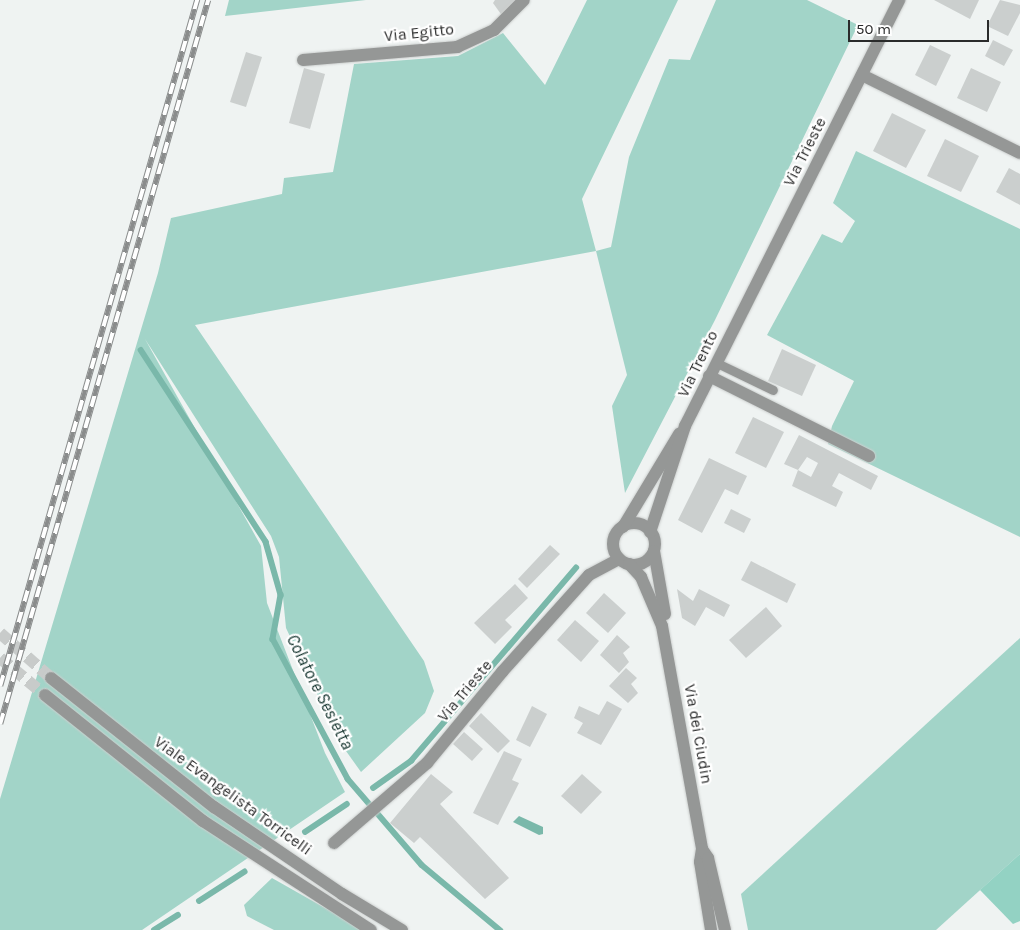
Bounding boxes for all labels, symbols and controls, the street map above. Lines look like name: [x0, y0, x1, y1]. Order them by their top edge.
scale bar: [850, 10, 991, 42]
street label: Via Egitto: [383, 20, 455, 46]
text: 50 m: [856, 20, 891, 38]
street label: Via Trieste: [780, 114, 830, 190]
street label: Via Trento: [674, 328, 722, 400]
water label: Colatore Sesietta: [282, 631, 358, 753]
street label: Via Trieste: [434, 656, 496, 726]
street label: Via dei Ciudin: [680, 683, 716, 785]
street label: Viale Evangelista Torricelli: [150, 732, 316, 860]

